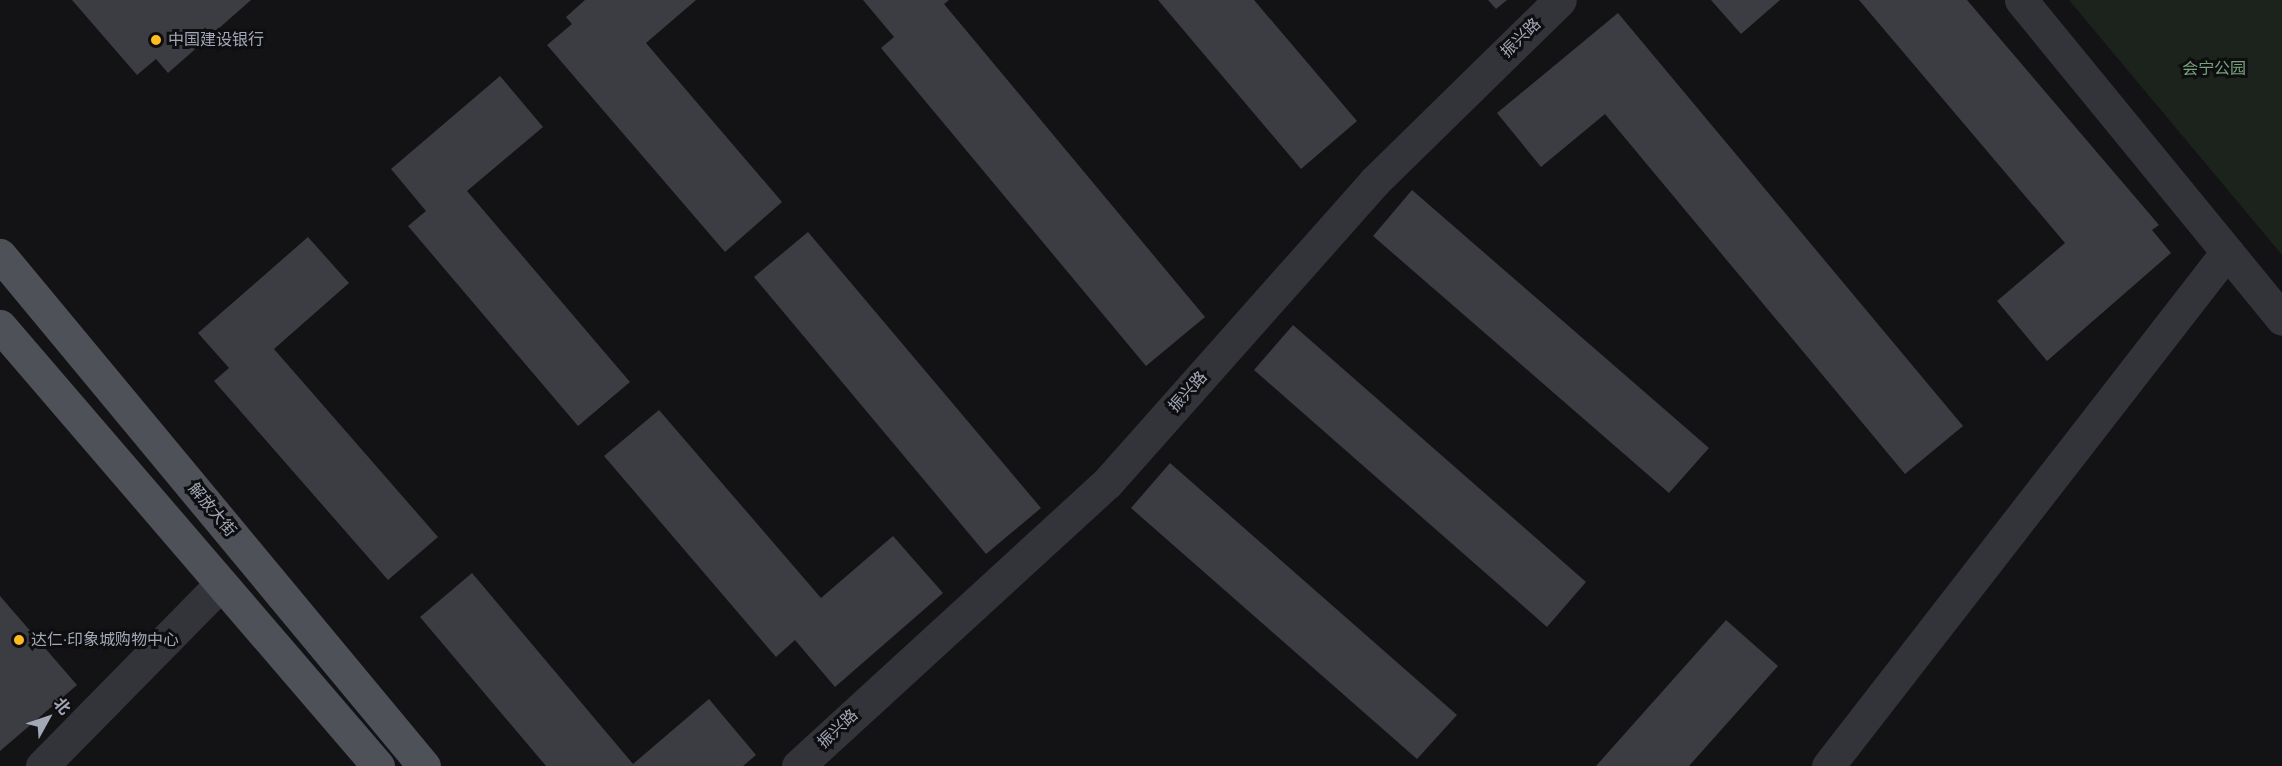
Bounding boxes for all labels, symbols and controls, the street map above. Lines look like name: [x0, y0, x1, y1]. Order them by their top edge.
street label: 振兴路: [1497, 14, 1545, 62]
place label: 中国建设银行: [168, 30, 264, 50]
marker: 中国建设银行: [149, 33, 163, 47]
park label: 会宁公园: [2182, 59, 2246, 79]
street label: 振兴路: [1165, 368, 1211, 416]
street label: 解放大街: [184, 479, 240, 541]
place label: 达仁·印象城购物中心: [31, 630, 179, 650]
marker: 达仁·印象城购物中心: [12, 633, 26, 647]
north arrow: [18, 688, 78, 748]
text: 北: [50, 694, 75, 718]
street label: 振兴路: [814, 706, 862, 752]

